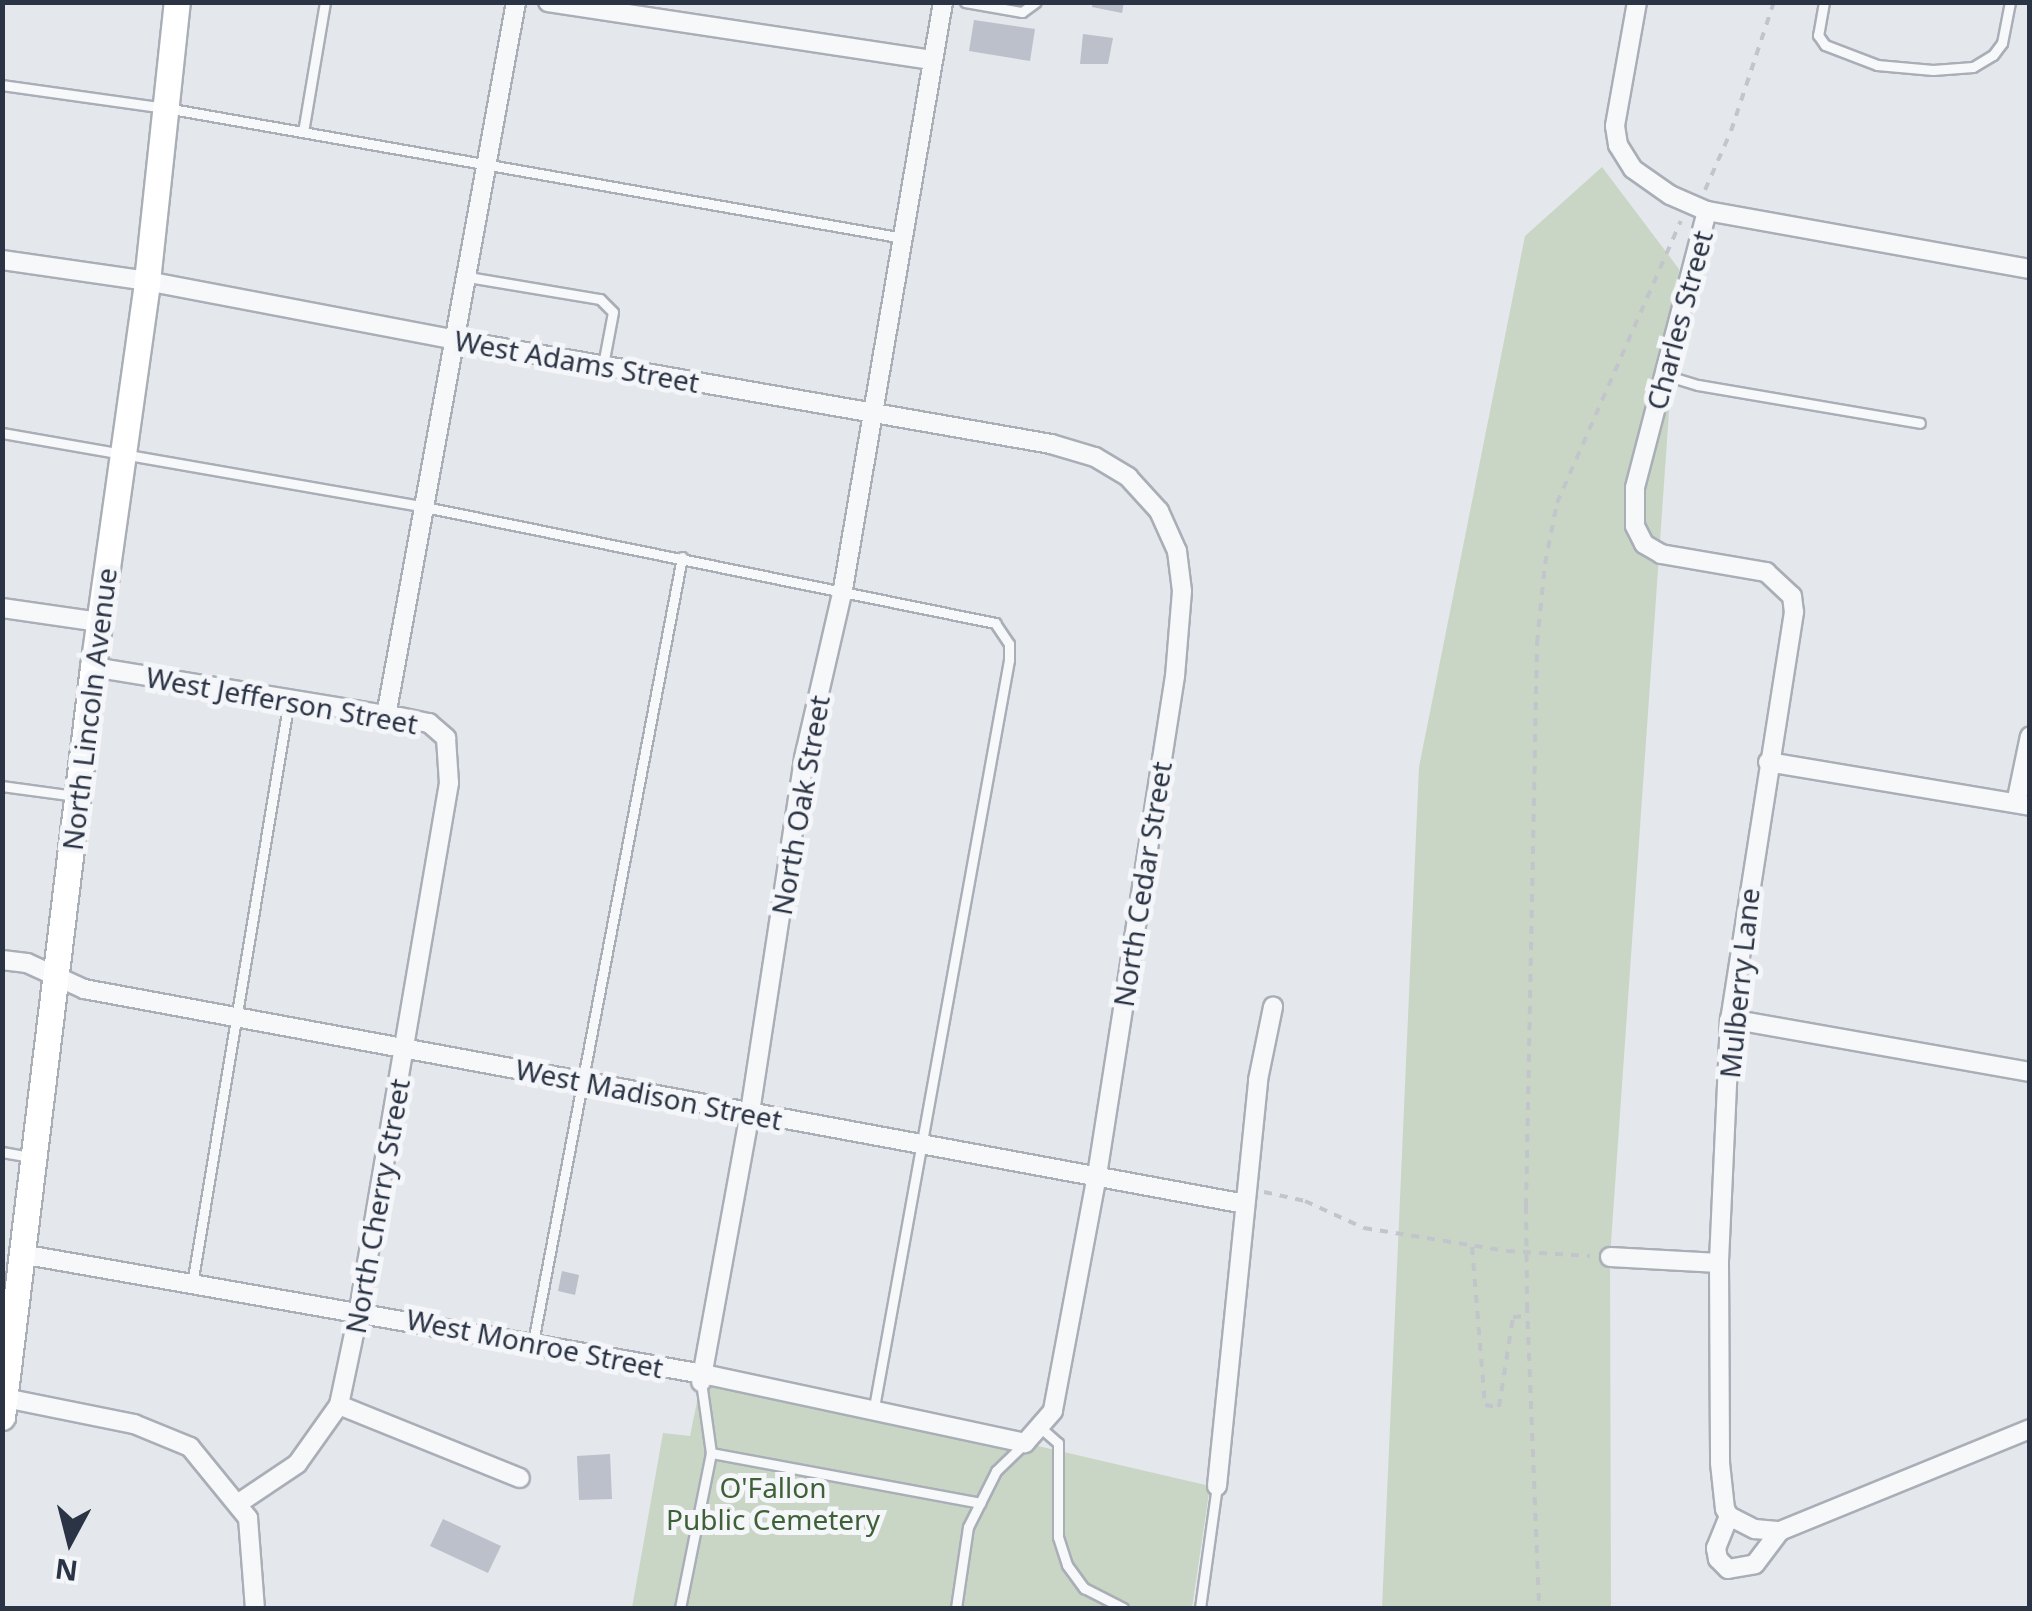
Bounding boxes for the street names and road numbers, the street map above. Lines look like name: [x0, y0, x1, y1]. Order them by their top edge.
street label: Charles Street: [1639, 227, 1719, 413]
street label: West Adams Street: [452, 323, 702, 399]
street label: North Lincoln Avenue: [55, 566, 123, 852]
street label: West Jefferson Street: [144, 660, 420, 740]
street label: North Oak Street: [764, 693, 836, 917]
street label: North Cedar Street: [1106, 759, 1178, 1009]
street label: Mulberry Lane: [1712, 886, 1766, 1080]
street label: West Madison Street: [513, 1052, 785, 1136]
street label: North Cherry Street: [338, 1076, 416, 1336]
street label: West Monroe Street: [404, 1302, 666, 1384]

